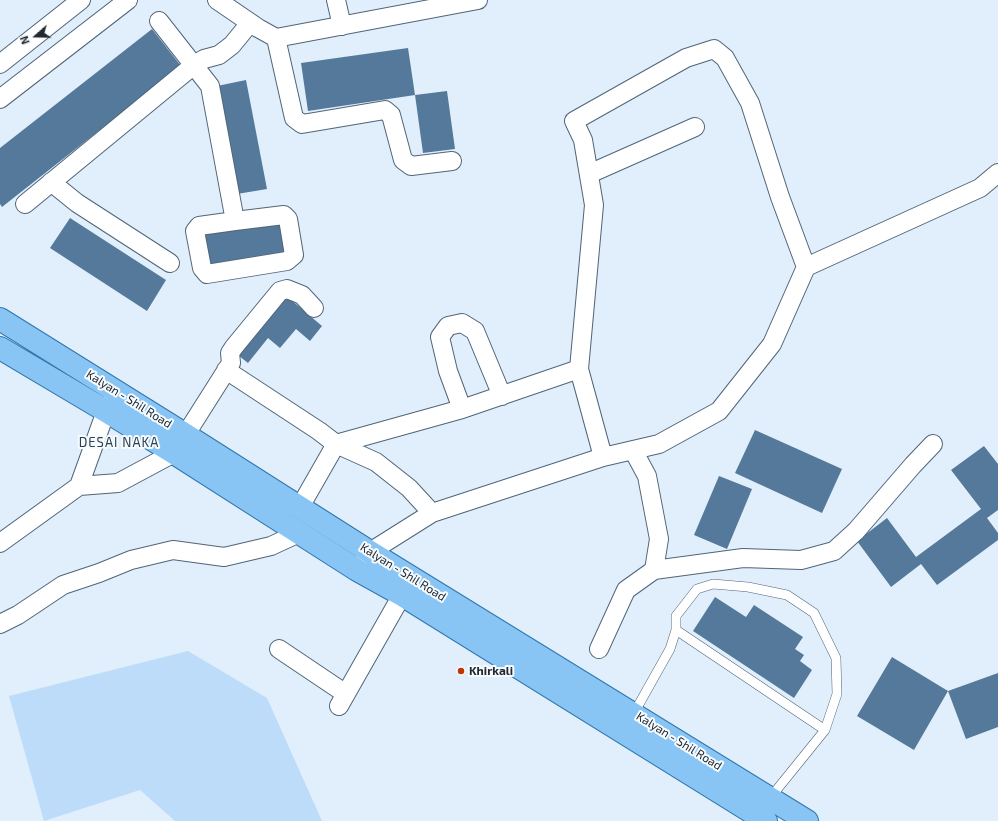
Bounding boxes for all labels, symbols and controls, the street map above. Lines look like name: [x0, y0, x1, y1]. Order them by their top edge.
north arrow: [16, 16, 56, 56]
text: N: [17, 34, 32, 46]
street label: Kalyan - Shil Road: [84, 367, 174, 431]
district label: DESAI NAKA: [79, 435, 159, 451]
street label: Kalyan - Shil Road: [358, 540, 448, 604]
place label: Khirkali: [469, 664, 513, 678]
marker: Khirkali: [456, 666, 466, 676]
street label: Kalyan - Shil Road: [634, 709, 724, 773]

